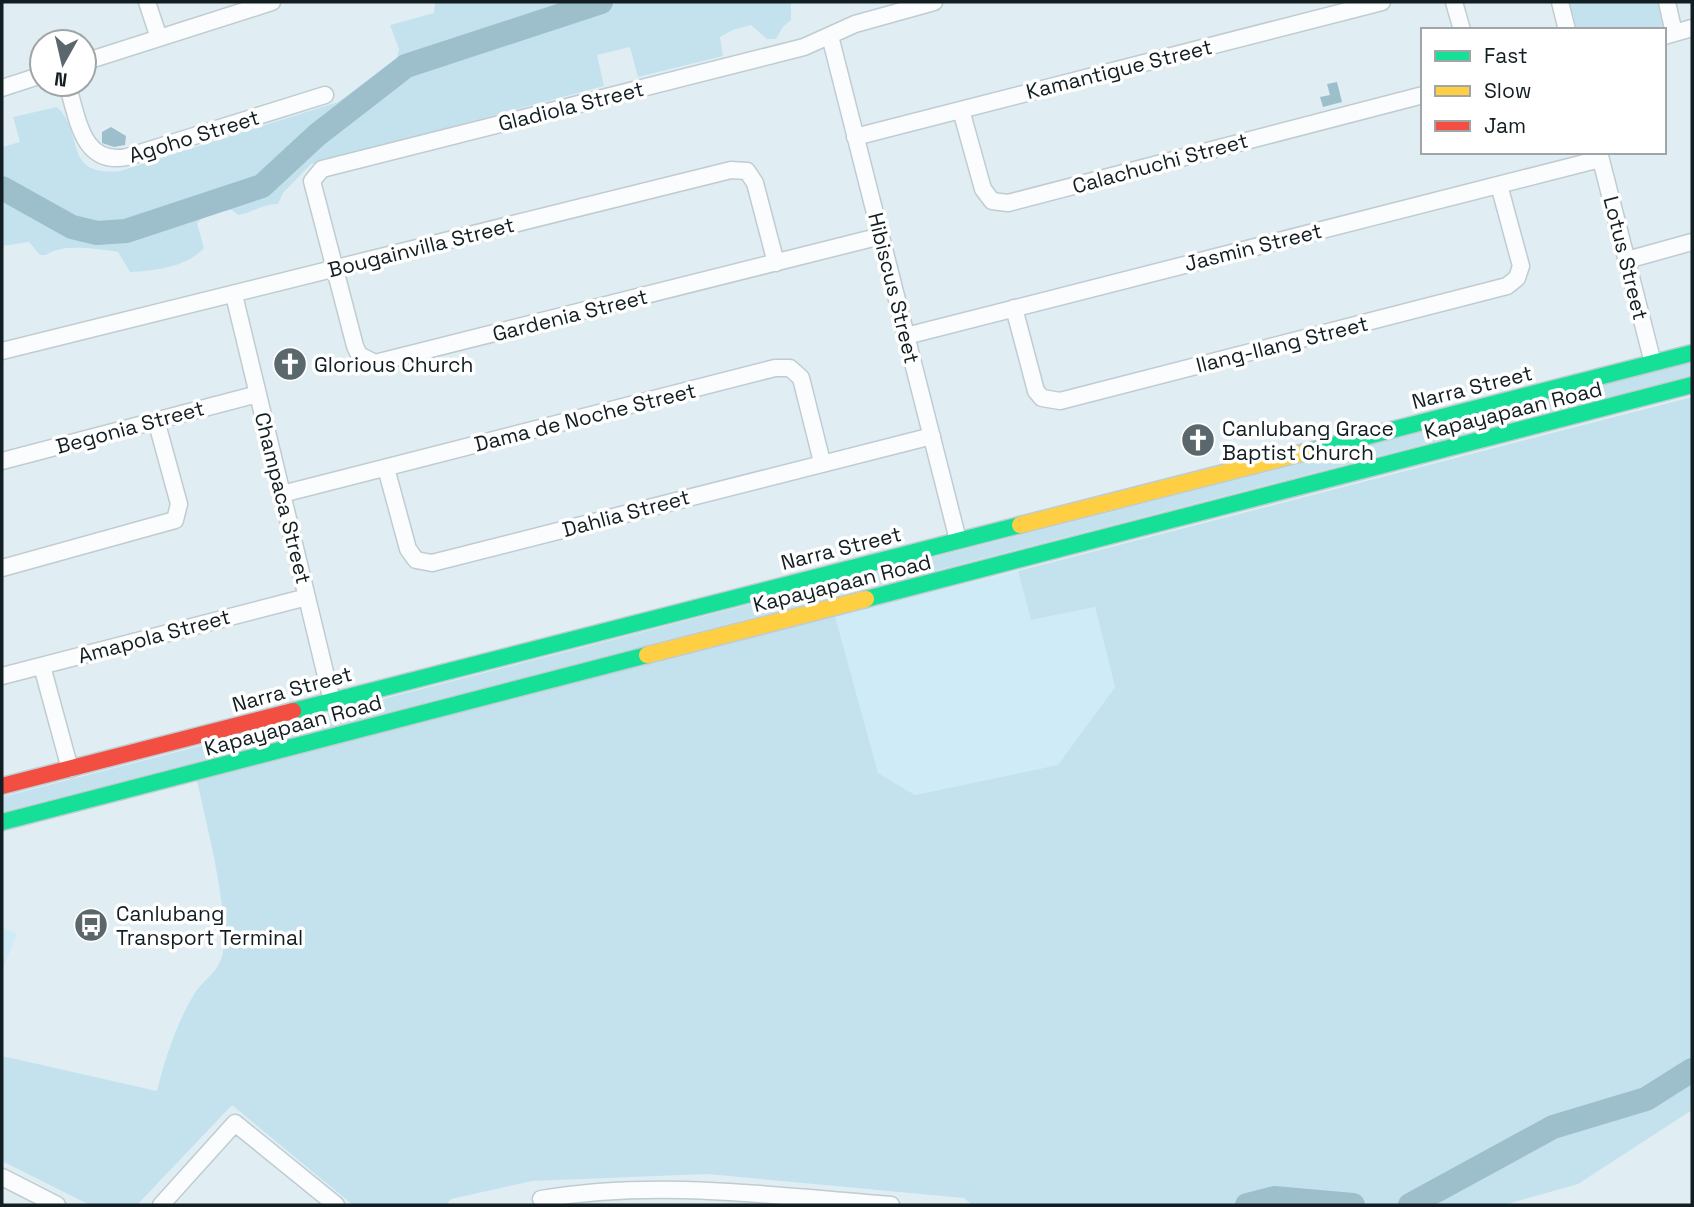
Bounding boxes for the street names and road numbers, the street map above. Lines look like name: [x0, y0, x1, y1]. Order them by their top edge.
street label: Kamantigue Street: [1023, 33, 1215, 105]
street label: Gladiola Street: [495, 75, 647, 137]
street label: Agoho Street: [125, 103, 263, 169]
street label: Calachuchi Street: [1069, 127, 1251, 199]
street label: Lotus Street: [1598, 193, 1654, 323]
street label: Hibiscus Street: [862, 210, 926, 366]
street label: Bougainvilla Street: [325, 211, 517, 283]
street label: Jasmin Street: [1181, 217, 1325, 277]
street label: Gardenia Street: [490, 283, 650, 347]
street label: Ilang-Ilang Street: [1193, 310, 1371, 378]
street label: Narra Street: [1409, 359, 1535, 415]
street label: Kapayapaan Road: [1421, 375, 1605, 445]
street label: Dama de Noche Street: [471, 376, 699, 458]
street label: Begonia Street: [53, 394, 207, 460]
street label: Champaca Street: [249, 409, 317, 587]
street label: Dahlia Street: [559, 483, 693, 543]
street label: Narra Street: [778, 520, 904, 576]
street label: Kapayapaan Road: [750, 548, 934, 618]
street label: Amapola Street: [75, 603, 233, 669]
street label: Narra Street: [229, 660, 355, 718]
street label: Kapayapaan Road: [201, 688, 385, 762]

